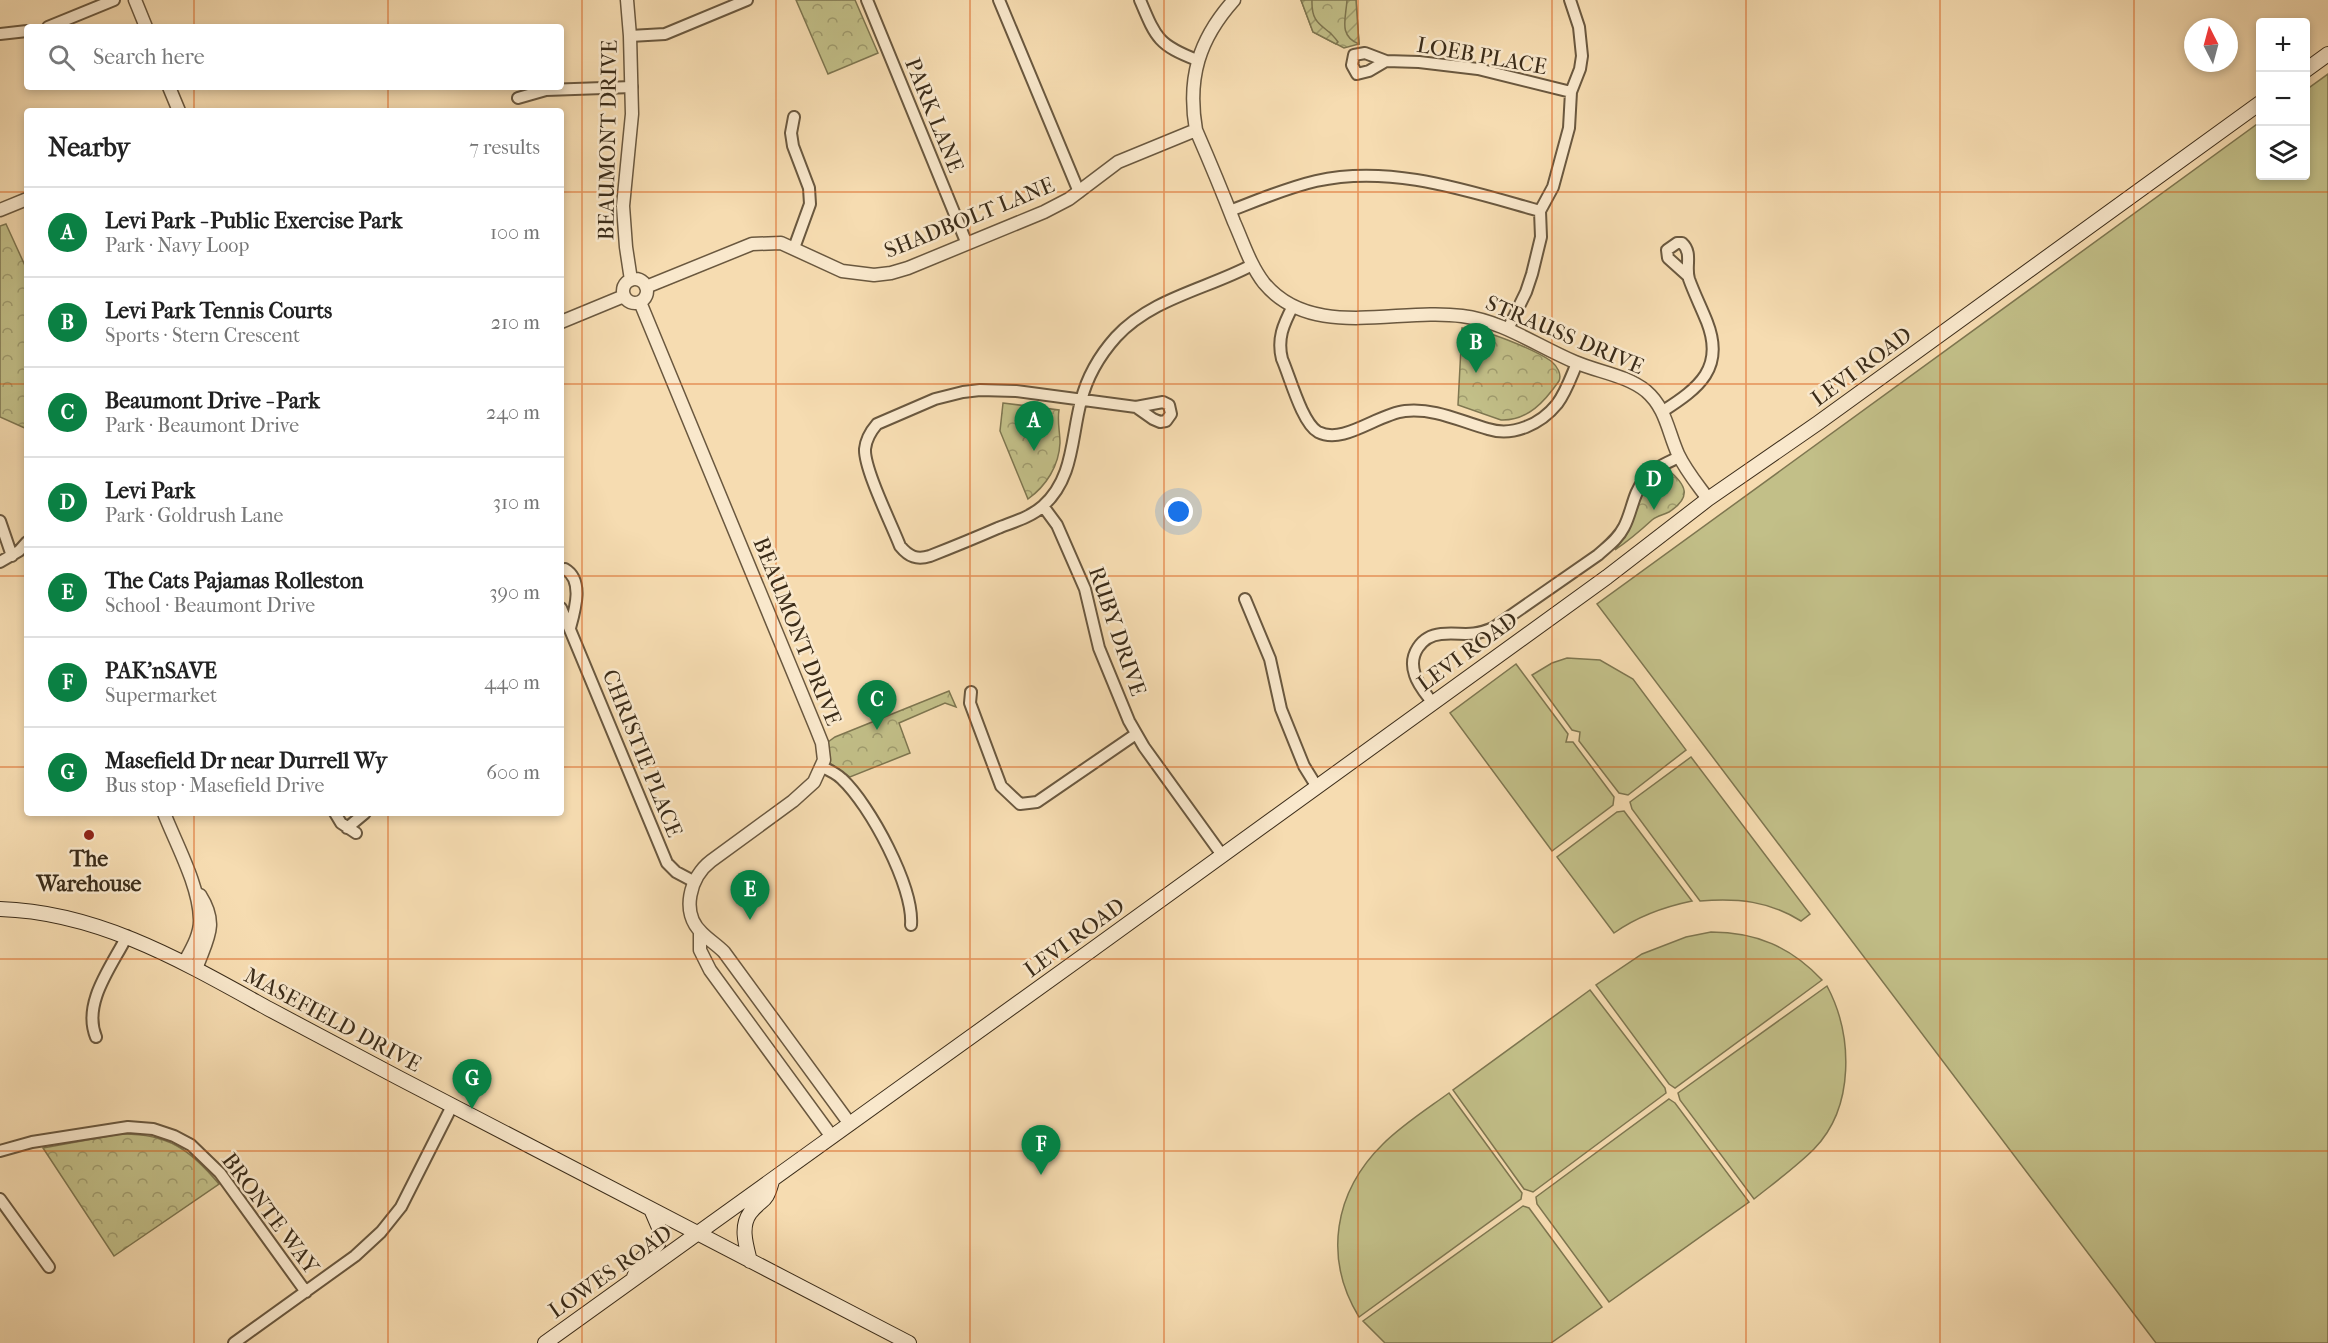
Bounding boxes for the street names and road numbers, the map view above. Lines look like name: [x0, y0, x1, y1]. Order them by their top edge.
street label: LOEB PLACE: [1415, 32, 1549, 80]
street label: BEAUMONT DRIVE: [593, 40, 623, 241]
street label: PARK LANE: [899, 54, 969, 177]
street label: SHADBOLT LANE: [881, 172, 1058, 264]
street label: STRAUSS DRIVE: [1482, 290, 1648, 380]
street label: LEVI ROAD: [1806, 322, 1917, 412]
street label: BEAUMONT DRIVE: [747, 534, 847, 729]
street label: RUBY DRIVE: [1083, 563, 1151, 699]
street label: LEVI ROAD: [1412, 607, 1523, 697]
street label: CHRISTIE PLACE: [597, 666, 688, 841]
street label: LEVI ROAD: [1019, 893, 1130, 983]
street label: MASEFIELD DRIVE: [240, 962, 425, 1078]
street label: BRONTE WAY: [216, 1148, 325, 1280]
street label: LOWES ROAD: [544, 1220, 677, 1324]

